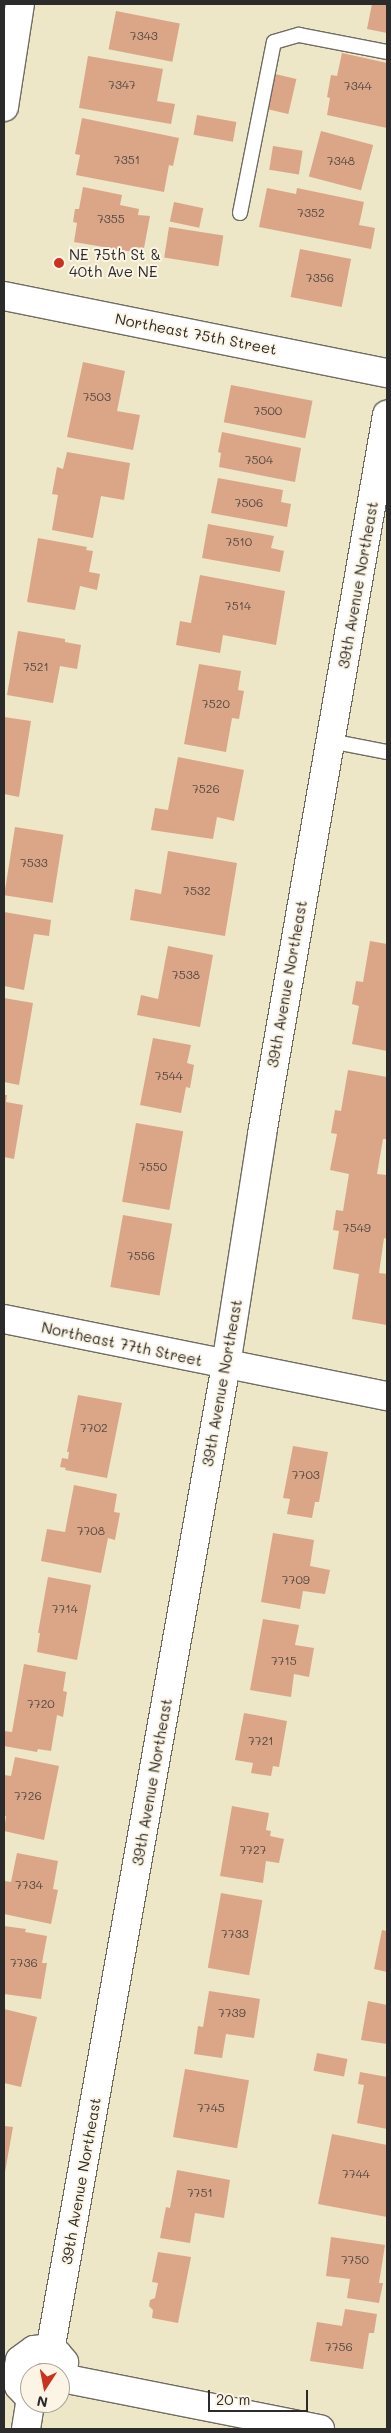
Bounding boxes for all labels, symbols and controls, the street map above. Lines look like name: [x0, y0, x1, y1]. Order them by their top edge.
house number: 7343: [130, 29, 158, 43]
house number: 7347: [108, 78, 136, 92]
house number: 7344: [344, 79, 372, 93]
house number: 7351: [114, 153, 140, 167]
house number: 7348: [327, 154, 355, 168]
house number: 7352: [297, 206, 325, 220]
house number: 7355: [97, 212, 125, 226]
place label: NE 75th St & 40th Ave NE: [69, 245, 161, 280]
marker: NE 75th St & 40th Ave NE: [53, 257, 65, 269]
house number: 7356: [306, 271, 334, 285]
street label: Northeast 75th Street: [114, 309, 278, 359]
house number: 7503: [83, 390, 111, 404]
house number: 7500: [254, 404, 282, 418]
house number: 7504: [245, 453, 273, 467]
house number: 7506: [235, 496, 263, 510]
street label: 39th Avenue Northeast: [334, 500, 382, 670]
house number: 7510: [226, 535, 252, 549]
house number: 7514: [225, 599, 251, 613]
house number: 7521: [23, 660, 49, 674]
house number: 7520: [202, 697, 230, 711]
house number: 7526: [192, 782, 220, 796]
house number: 7533: [20, 856, 48, 870]
house number: 7532: [183, 884, 211, 898]
street label: 39th Avenue Northeast: [263, 899, 311, 1069]
house number: 7538: [172, 968, 200, 982]
house number: 7544: [155, 1069, 183, 1083]
house number: 7550: [139, 1160, 167, 1174]
house number: 7549: [343, 1221, 371, 1235]
house number: 7556: [127, 1249, 155, 1263]
street label: 39th Avenue Northeast: [198, 1298, 246, 1468]
street label: Northeast 77th Street: [40, 1318, 204, 1370]
house number: 7702: [80, 1421, 108, 1435]
house number: 7703: [292, 1468, 320, 1482]
house number: 7708: [77, 1524, 105, 1538]
house number: 7709: [282, 1573, 310, 1587]
house number: 7714: [52, 1602, 78, 1616]
house number: 7715: [271, 1654, 297, 1668]
house number: 7720: [27, 1697, 55, 1711]
street label: 39th Avenue Northeast: [128, 1697, 176, 1867]
house number: 7721: [248, 1734, 274, 1748]
house number: 7726: [14, 1789, 42, 1803]
house number: 7727: [240, 1843, 266, 1857]
house number: 7734: [15, 1878, 43, 1892]
house number: 7733: [221, 1927, 249, 1941]
house number: 7736: [10, 1956, 38, 1970]
house number: 7739: [218, 2006, 246, 2020]
street label: 39th Avenue Northeast: [57, 2096, 105, 2266]
house number: 7745: [197, 2101, 225, 2115]
house number: 7744: [342, 2167, 370, 2181]
house number: 7751: [187, 2186, 213, 2200]
house number: 7750: [341, 2253, 369, 2267]
house number: 7756: [325, 2340, 353, 2354]
north arrow: [20, 2363, 70, 2413]
scale bar: [211, 2380, 311, 2412]
text: 20 m: [216, 2389, 250, 2409]
text: N: [35, 2392, 49, 2413]

